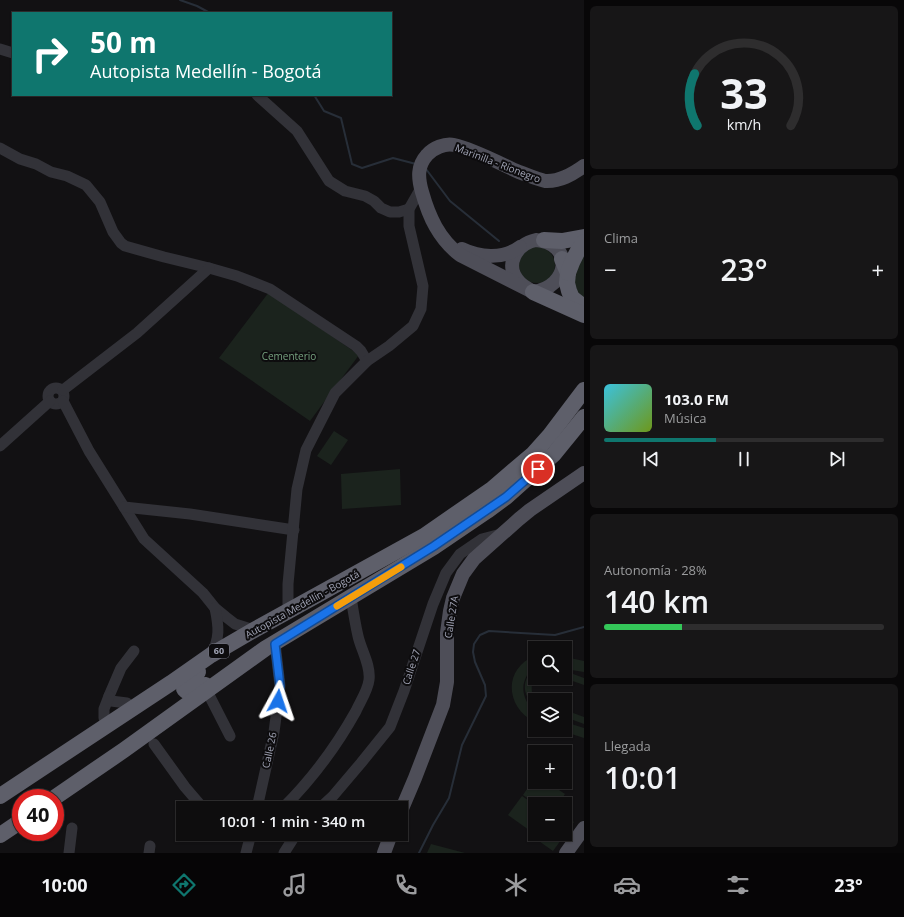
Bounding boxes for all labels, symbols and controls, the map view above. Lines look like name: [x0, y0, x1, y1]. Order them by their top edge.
text: 50 m: [90, 23, 157, 61]
icon: right: [24, 28, 76, 80]
text: Autopista Medellín - Bogotá: [90, 59, 322, 83]
text: 33: [720, 65, 768, 121]
text: km/h: [727, 114, 761, 133]
street label: Marinilla - Rionegro: [453, 140, 543, 186]
text: Clima: [604, 229, 638, 247]
text: 23°: [720, 249, 768, 290]
text: −: [604, 254, 617, 284]
text: +: [871, 254, 884, 284]
park label: Cementerio: [262, 349, 316, 363]
text: 103.0 FM: [664, 389, 729, 409]
text: Música: [664, 409, 707, 427]
icon: previous: [640, 448, 662, 470]
icon: pause: [733, 448, 755, 470]
icon: next: [826, 448, 848, 470]
pin: [521, 452, 555, 486]
icon: arrive: [527, 458, 549, 480]
text: Autonomía · 28%: [604, 561, 707, 579]
street label: Autopista Medellín - Bogotá: [242, 567, 362, 641]
text: 140 km: [604, 581, 709, 622]
street label: Calle 27A: [441, 594, 461, 639]
map controls: [528, 641, 572, 841]
button: search: [528, 641, 572, 685]
road number: 60: [209, 644, 229, 658]
street label: Calle 27: [399, 647, 423, 687]
position arrow: [257, 680, 299, 722]
button: layers: [528, 693, 572, 737]
street label: Calle 26: [258, 730, 280, 769]
text: Llegada: [604, 737, 651, 755]
button: +: [528, 745, 572, 789]
text: 10:01: [604, 757, 681, 798]
speed limit sign: 40: [12, 789, 64, 841]
button: −: [528, 797, 572, 841]
text: 10:01 · 1 min · 340 m: [219, 811, 365, 831]
icon: directions: [170, 871, 198, 899]
icon: music: [281, 871, 309, 899]
icon: phone: [392, 871, 420, 899]
icon: climate: [502, 871, 530, 899]
icon: car: [613, 871, 641, 899]
icon: filters: [724, 871, 752, 899]
text: 10:00: [41, 873, 88, 897]
text: 23°: [834, 873, 863, 897]

